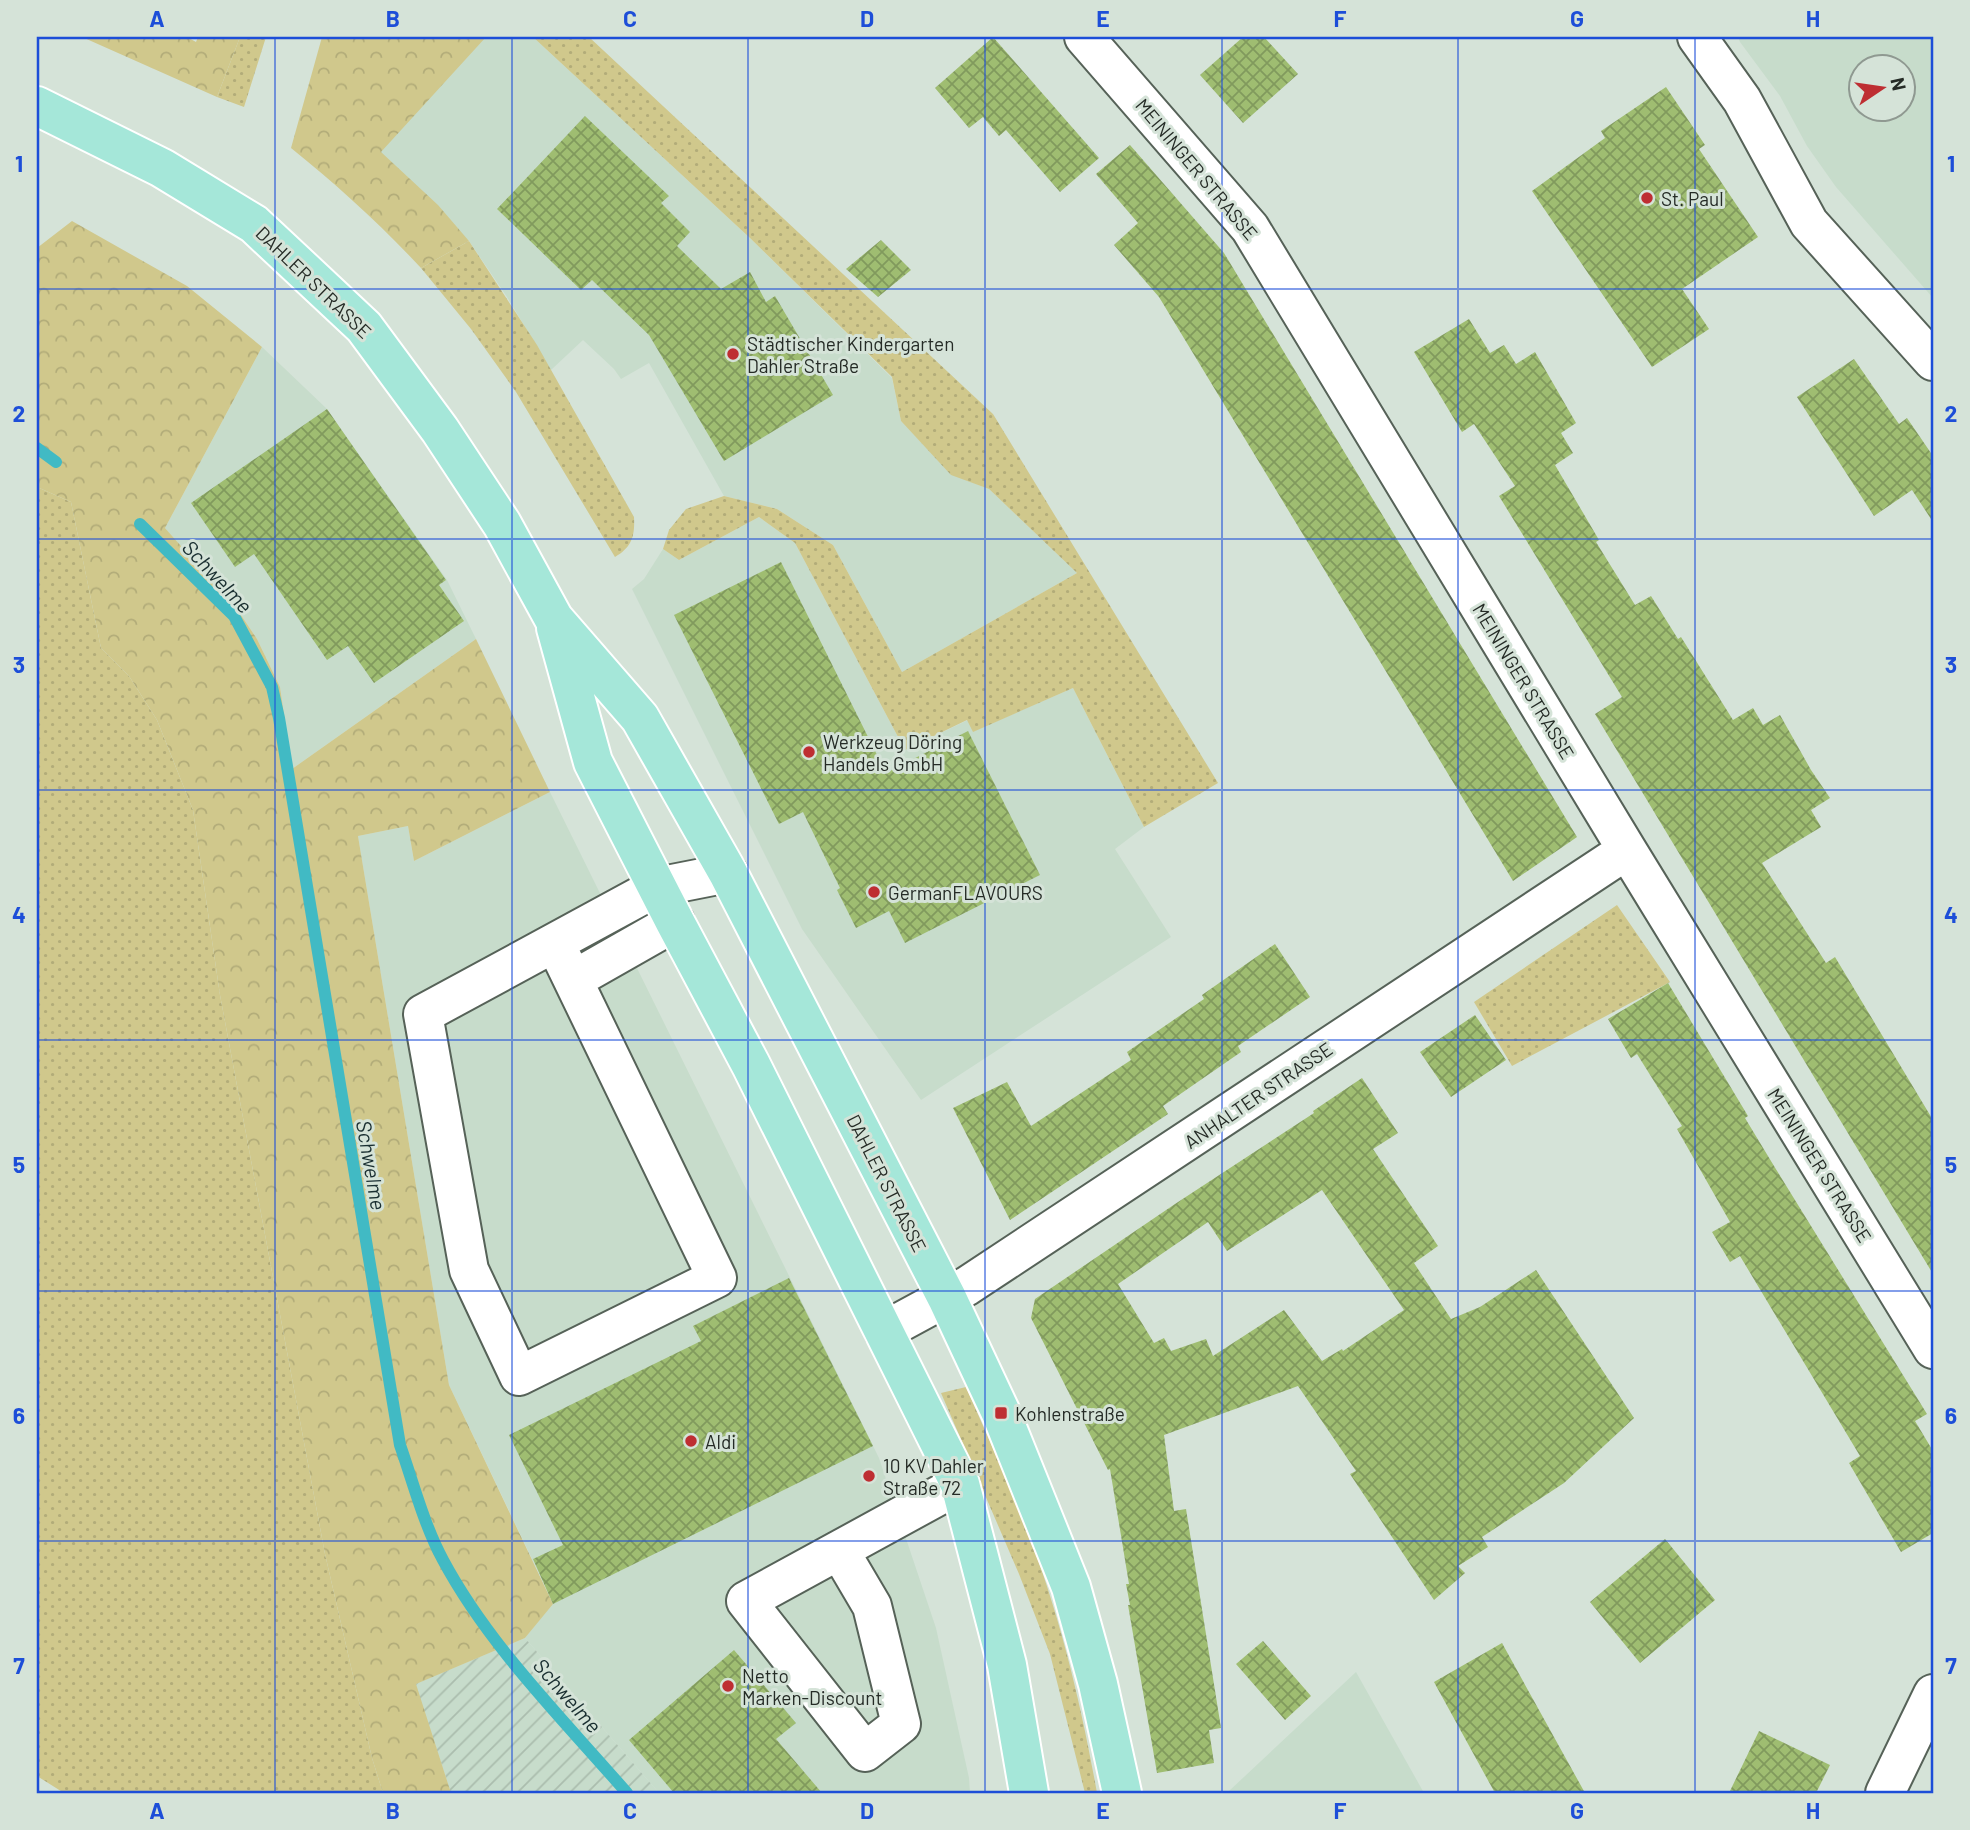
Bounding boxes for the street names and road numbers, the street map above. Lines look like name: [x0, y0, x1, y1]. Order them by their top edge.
street label: MEININGER STRASSE: [1131, 94, 1263, 244]
street label: DAHLER STRASSE: [252, 221, 376, 343]
street label: MEININGER STRASSE: [1468, 599, 1580, 763]
street label: ANHALTER STRASSE: [1180, 1037, 1336, 1153]
street label: MEININGER STRASSE: [1763, 1084, 1877, 1246]
street label: DAHLER STRASSE: [842, 1110, 932, 1256]

